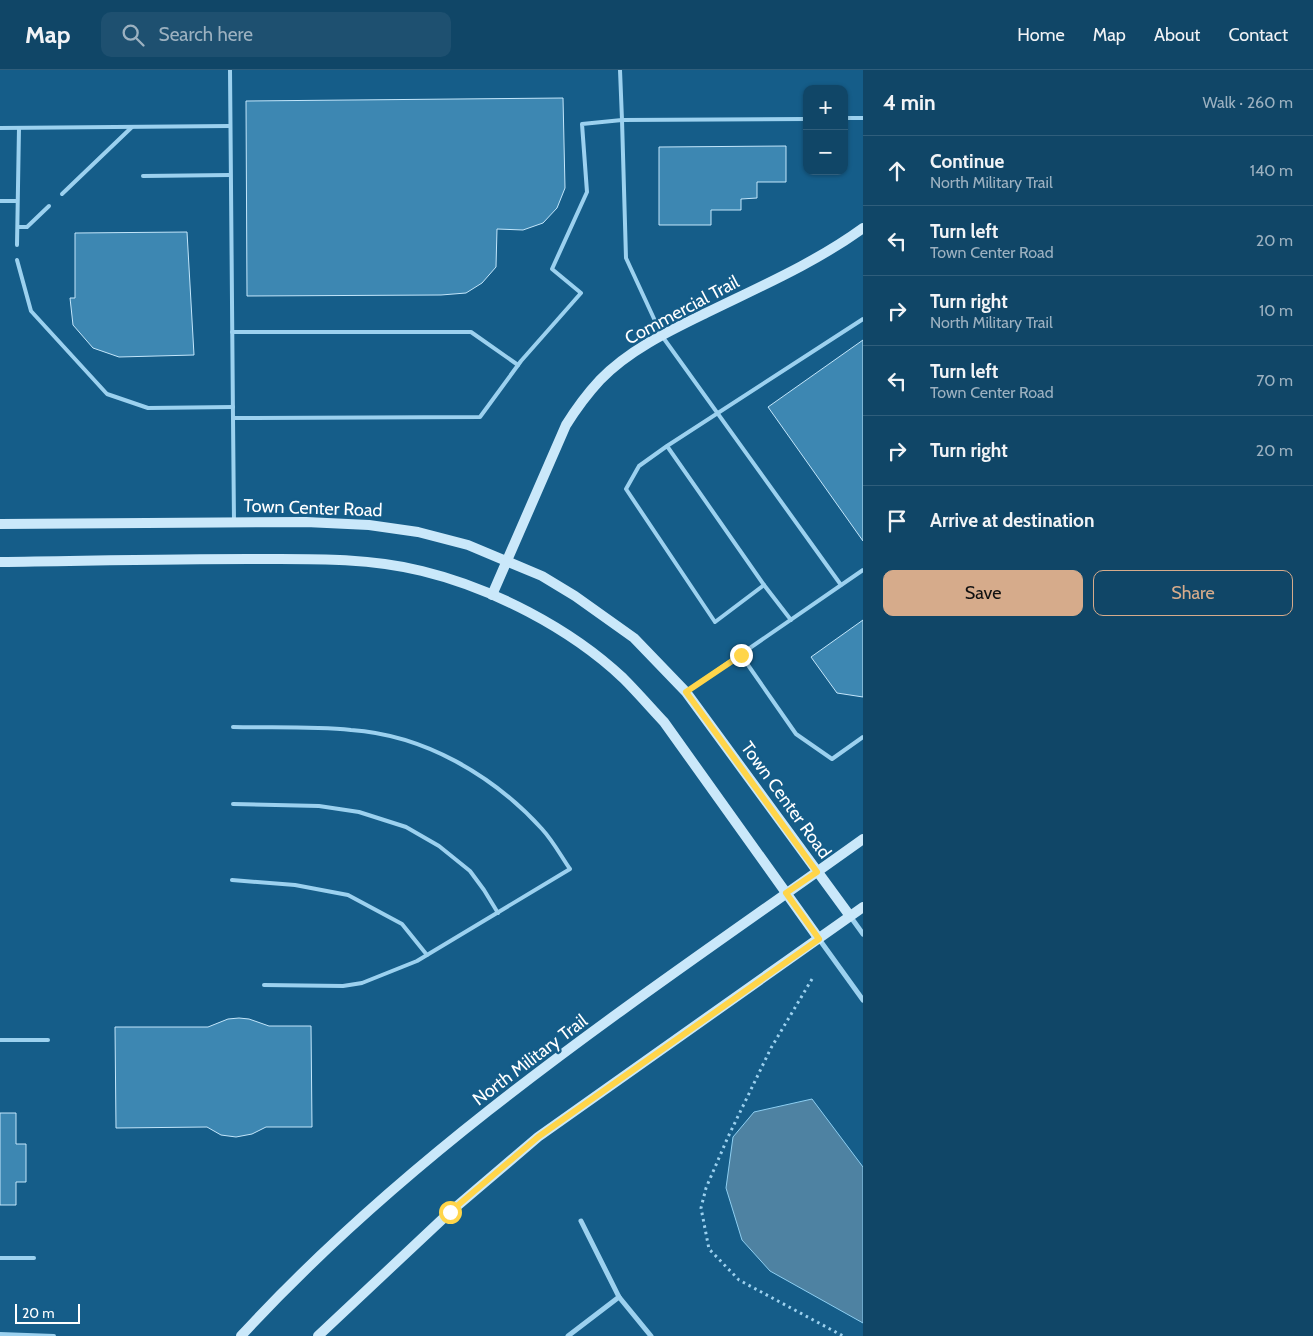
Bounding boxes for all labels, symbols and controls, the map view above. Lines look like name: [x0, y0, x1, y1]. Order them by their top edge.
search box: [101, 12, 451, 57]
text: Map: [25, 20, 71, 49]
icon: search: [119, 21, 147, 49]
text: Search here: [159, 23, 253, 46]
text: Home: [1017, 24, 1065, 46]
text: Map: [1093, 24, 1126, 46]
text: About: [1154, 24, 1200, 46]
text: Contact: [1228, 24, 1288, 46]
map controls: [803, 85, 848, 175]
button: +: [803, 85, 848, 130]
text: 4 min: [883, 90, 936, 115]
text: Walk · 260 m: [1203, 93, 1293, 112]
button: −: [803, 130, 848, 175]
text: Continue: [930, 150, 1004, 173]
icon: ahead: [883, 157, 911, 185]
text: 140 m: [1250, 161, 1293, 180]
text: North Military Trail: [930, 173, 1053, 192]
text: Turn left: [930, 220, 998, 243]
icon: left: [883, 227, 911, 255]
text: 20 m: [1256, 231, 1293, 250]
text: Town Center Road: [930, 243, 1054, 262]
street label: Commercial Trail: [621, 270, 744, 349]
text: Turn right: [930, 290, 1008, 313]
icon: right: [883, 297, 911, 325]
text: 10 m: [1259, 301, 1293, 320]
text: North Military Trail: [930, 313, 1053, 332]
text: Turn left: [930, 360, 998, 383]
icon: left: [883, 367, 911, 395]
text: 70 m: [1256, 371, 1293, 390]
text: Town Center Road: [930, 383, 1054, 402]
icon: right: [883, 437, 911, 465]
text: Turn right: [930, 439, 1008, 462]
text: 20 m: [1256, 441, 1293, 460]
street label: Town Center Road: [243, 495, 383, 521]
icon: arrive: [883, 507, 911, 535]
text: Arrive at destination: [930, 509, 1094, 532]
button: Save: [883, 570, 1083, 616]
button: Share: [1093, 570, 1293, 616]
route end: [730, 644, 753, 667]
street label: Town Center Road: [736, 737, 836, 863]
street label: North Military Trail: [468, 1009, 592, 1110]
route start: [439, 1201, 462, 1224]
scale bar: [15, 1301, 80, 1324]
text: 20 m: [22, 1304, 55, 1322]

